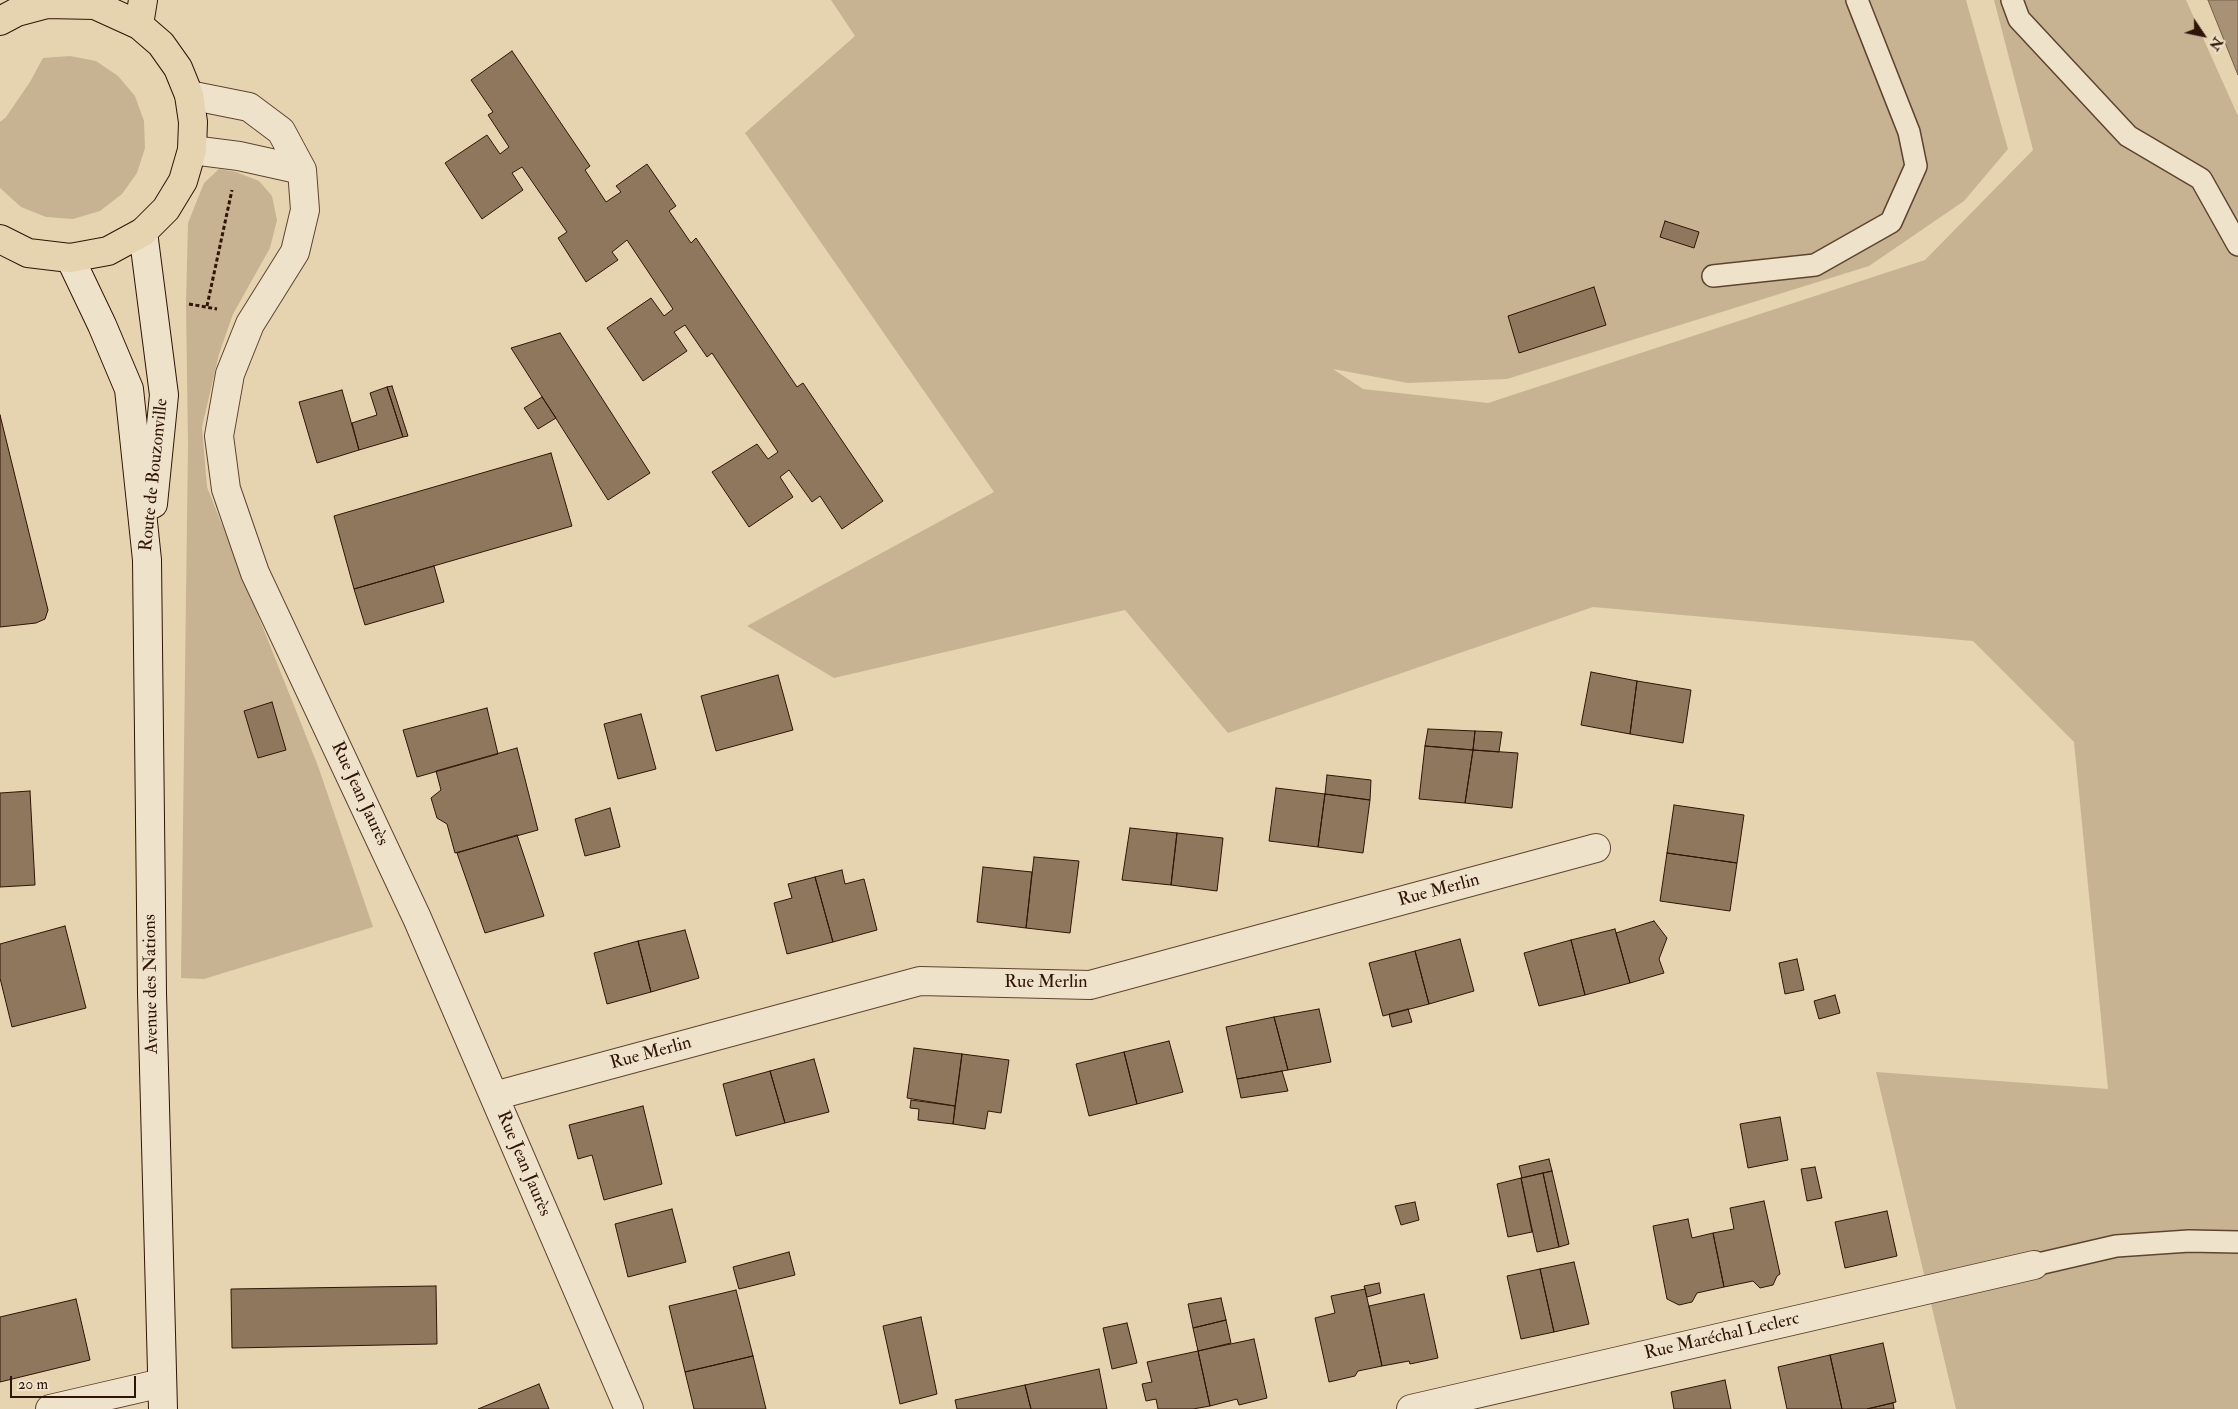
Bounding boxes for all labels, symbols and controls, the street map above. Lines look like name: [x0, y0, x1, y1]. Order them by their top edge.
north arrow: [2178, 10, 2228, 60]
text: N: [2205, 34, 2226, 54]
street label: Route de Bouzonville: [136, 398, 174, 552]
street label: Rue Jean Jaurès: [325, 739, 393, 849]
street label: Rue Merlin: [1396, 870, 1482, 912]
street label: Avenue des Nations: [140, 914, 164, 1054]
street label: Rue Merlin: [1004, 972, 1088, 994]
street label: Rue Merlin: [608, 1033, 694, 1075]
street label: Rue Jean Jaurès: [491, 1108, 555, 1220]
street label: Rue Maréchal Leclerc: [1642, 1309, 1802, 1365]
scale bar: [12, 1366, 139, 1398]
text: 20 m: [18, 1375, 48, 1394]

